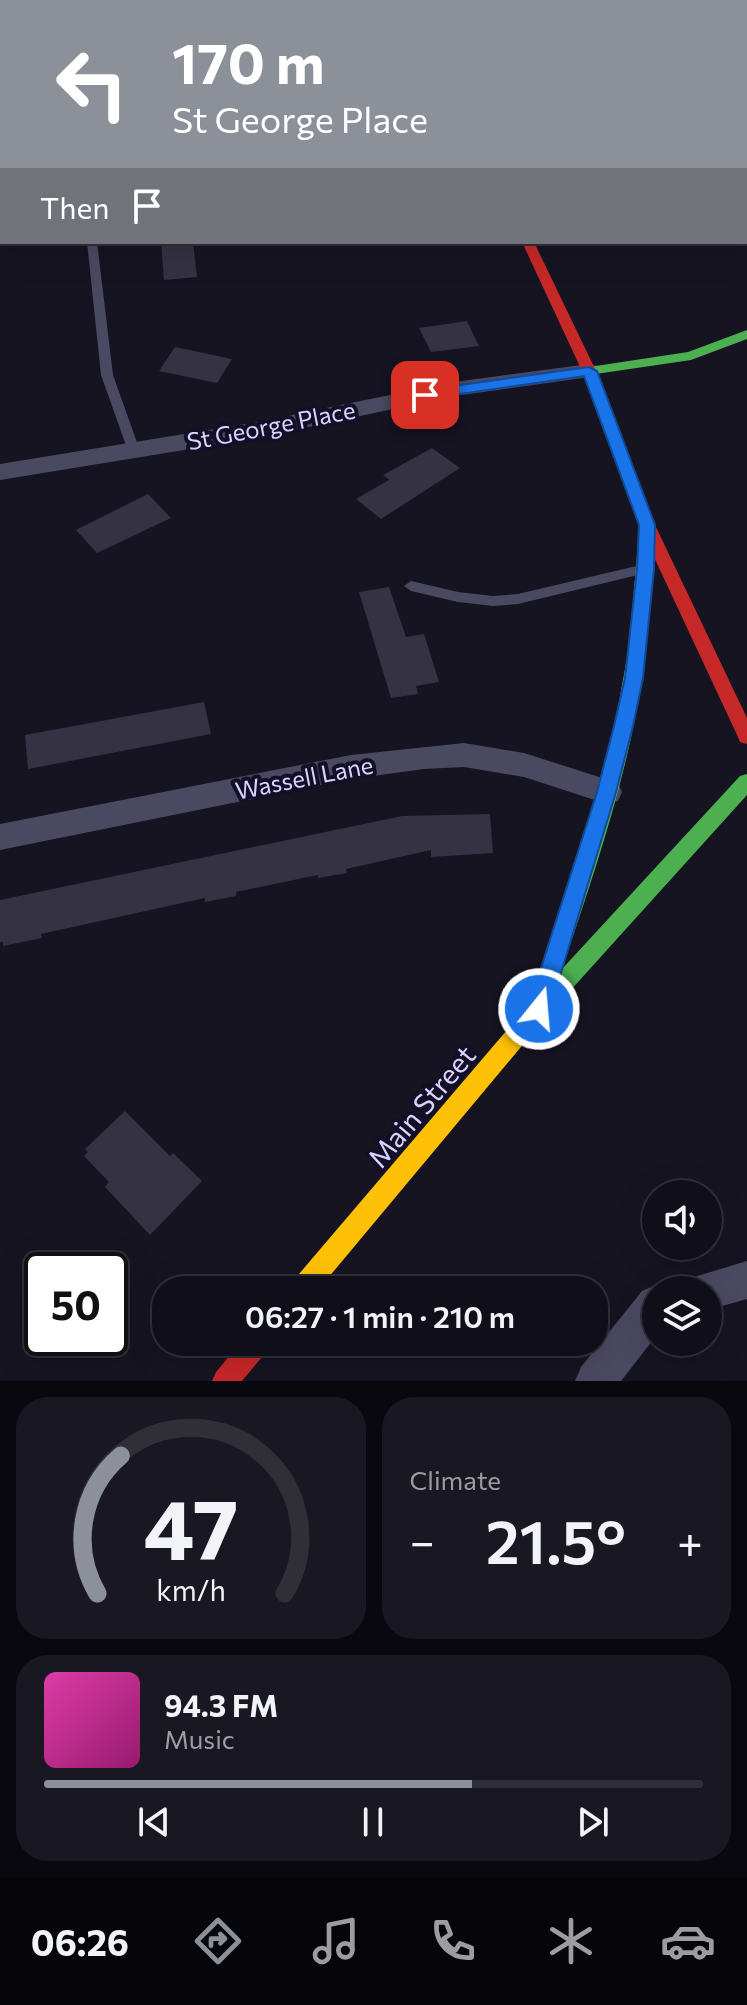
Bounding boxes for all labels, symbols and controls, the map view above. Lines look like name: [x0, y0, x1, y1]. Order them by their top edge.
text: 170 m: [172, 27, 325, 96]
icon: left: [40, 32, 144, 136]
text: St George Place: [172, 96, 428, 140]
icon: arrive: [125, 184, 169, 228]
text: Then: [40, 188, 109, 225]
pin: [391, 361, 459, 429]
icon: arrive: [403, 373, 447, 417]
street label: St George Place: [184, 394, 358, 456]
street label: Wassell Lane: [233, 749, 375, 805]
position arrow: [497, 967, 581, 1051]
street label: Main Street: [360, 1038, 482, 1174]
map controls: [642, 1180, 722, 1356]
button: sound: [642, 1180, 722, 1260]
speed limit sign: 50: [24, 1252, 128, 1356]
button: layers: [642, 1276, 722, 1356]
text: 06:27 · 1 min · 210 m: [245, 1297, 515, 1334]
text: Climate: [410, 1464, 501, 1495]
text: 47: [143, 1475, 238, 1577]
text: 21.5°: [486, 1503, 626, 1576]
text: −: [410, 1513, 435, 1567]
text: +: [677, 1513, 703, 1567]
text: km/h: [156, 1572, 226, 1607]
text: 94.3 FM: [164, 1686, 278, 1723]
text: Music: [164, 1723, 235, 1754]
icon: previous: [132, 1800, 176, 1844]
icon: pause: [351, 1800, 395, 1844]
icon: next: [571, 1800, 615, 1844]
icon: directions: [190, 1913, 246, 1969]
icon: music: [308, 1913, 364, 1969]
icon: phone: [425, 1913, 481, 1969]
icon: climate: [543, 1913, 599, 1969]
icon: car: [660, 1913, 716, 1969]
text: 06:26: [31, 1919, 129, 1963]

